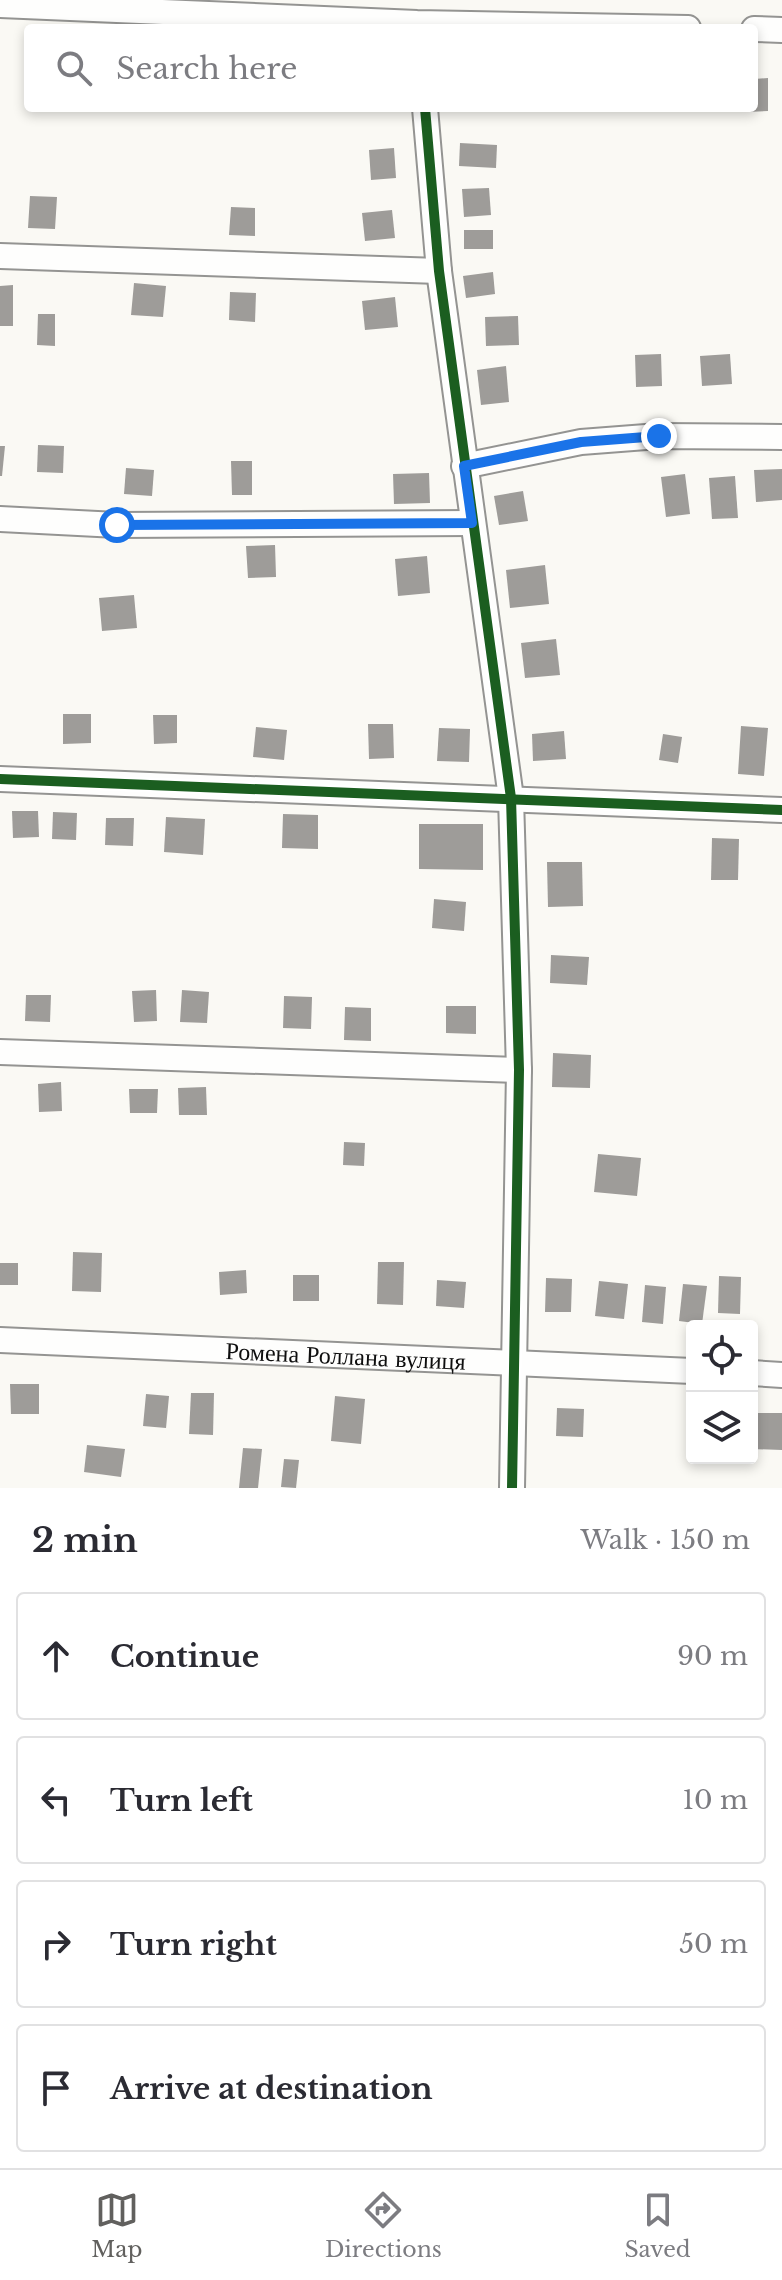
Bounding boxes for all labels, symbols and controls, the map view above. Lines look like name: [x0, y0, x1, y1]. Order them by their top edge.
search box: [24, 24, 758, 112]
icon: search: [52, 46, 96, 90]
text: Search here: [116, 50, 297, 87]
route end: [641, 418, 677, 454]
route start: [99, 507, 135, 543]
map controls: [686, 1320, 758, 1464]
button: locate: [686, 1320, 758, 1392]
street label: Ромена Роллана вулиця: [225, 1336, 466, 1375]
button: layers: [686, 1392, 758, 1464]
text: 2 min: [32, 1519, 138, 1561]
text: Walk · 150 m: [581, 1524, 750, 1556]
icon: ahead: [34, 1634, 78, 1678]
text: Continue: [110, 1638, 259, 1675]
text: 90 m: [677, 1640, 748, 1672]
icon: left: [34, 1778, 78, 1822]
text: Turn left: [110, 1782, 253, 1819]
text: 10 m: [682, 1784, 748, 1816]
icon: right: [34, 1922, 78, 1966]
text: Turn right: [110, 1926, 277, 1963]
text: 50 m: [679, 1928, 748, 1960]
icon: arrive: [34, 2066, 78, 2110]
text: Arrive at destination: [110, 2070, 433, 2107]
tab: Map: [91, 2188, 142, 2263]
tab: Directions: [325, 2188, 442, 2263]
tab: Saved: [624, 2188, 691, 2263]

